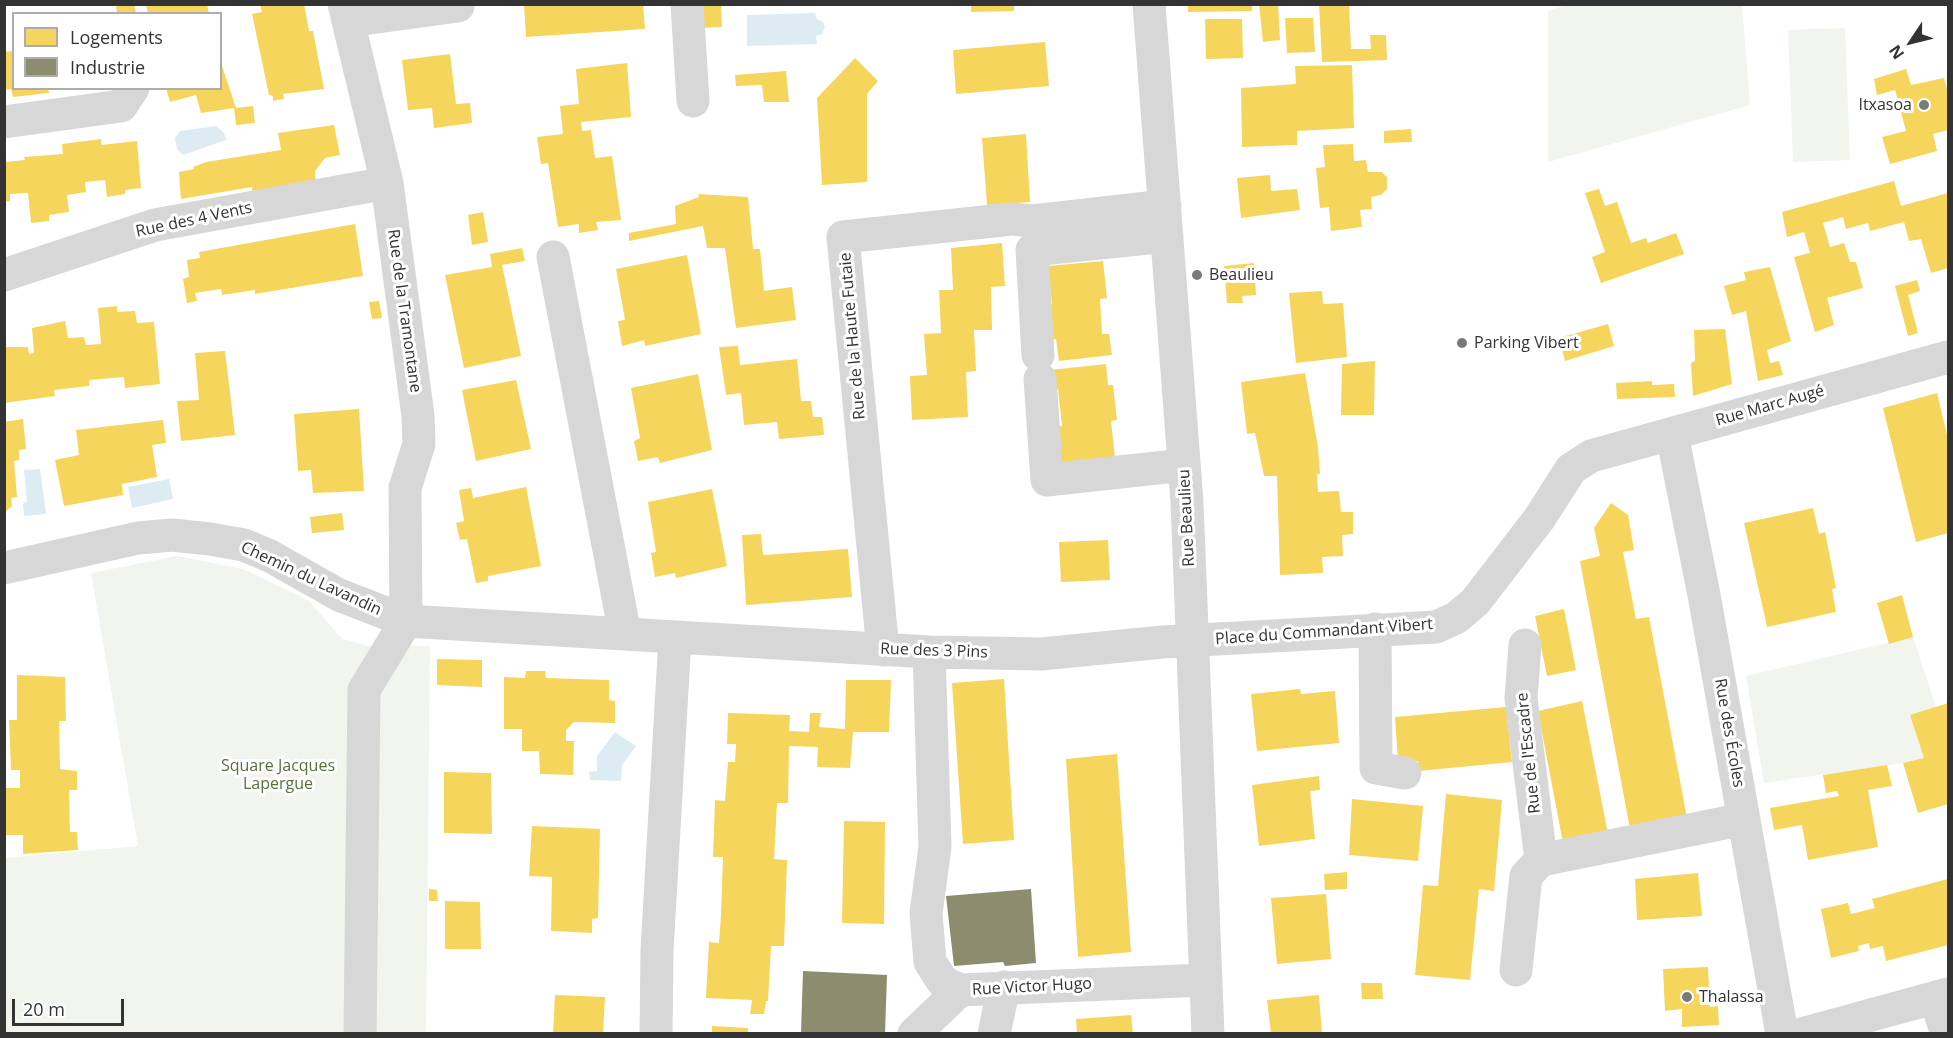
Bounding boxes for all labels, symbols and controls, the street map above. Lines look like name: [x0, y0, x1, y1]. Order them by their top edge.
legend: [12, 12, 222, 90]
north arrow: [1881, 12, 1941, 72]
text: Logements: [70, 25, 163, 49]
text: N: [1884, 41, 1909, 64]
text: Industrie: [70, 55, 145, 79]
place label: Itxasoa: [1858, 95, 1912, 115]
marker: Itxasoa: [1917, 98, 1931, 112]
street label: Rue des 4 Vents: [134, 198, 254, 242]
street label: Rue de la Tramontane: [383, 228, 425, 394]
street label: Rue de la Haute Futaie: [836, 252, 870, 420]
place label: Beaulieu: [1209, 265, 1274, 285]
marker: Beaulieu: [1190, 268, 1204, 282]
place label: Parking Vibert: [1474, 333, 1579, 353]
marker: Parking Vibert: [1455, 336, 1469, 350]
street label: Rue Marc Augé: [1713, 381, 1827, 431]
street label: Rue Beaulieu: [1175, 469, 1199, 567]
street label: Chemin du Lavandin: [238, 538, 384, 620]
street label: Place du Commandant Vibert: [1215, 615, 1433, 649]
street label: Rue des 3 Pins: [880, 640, 988, 662]
street label: Rue des Écoles: [1710, 677, 1748, 789]
street label: Rue de l'Escadre: [1513, 691, 1545, 815]
park label: Square Jacques Lapergue: [221, 756, 335, 794]
street label: Rue Victor Hugo: [972, 974, 1092, 1000]
scale bar: [15, 987, 128, 1025]
place label: Thalassa: [1699, 987, 1764, 1007]
marker: Thalassa: [1680, 990, 1694, 1004]
text: 20 m: [23, 997, 65, 1021]

